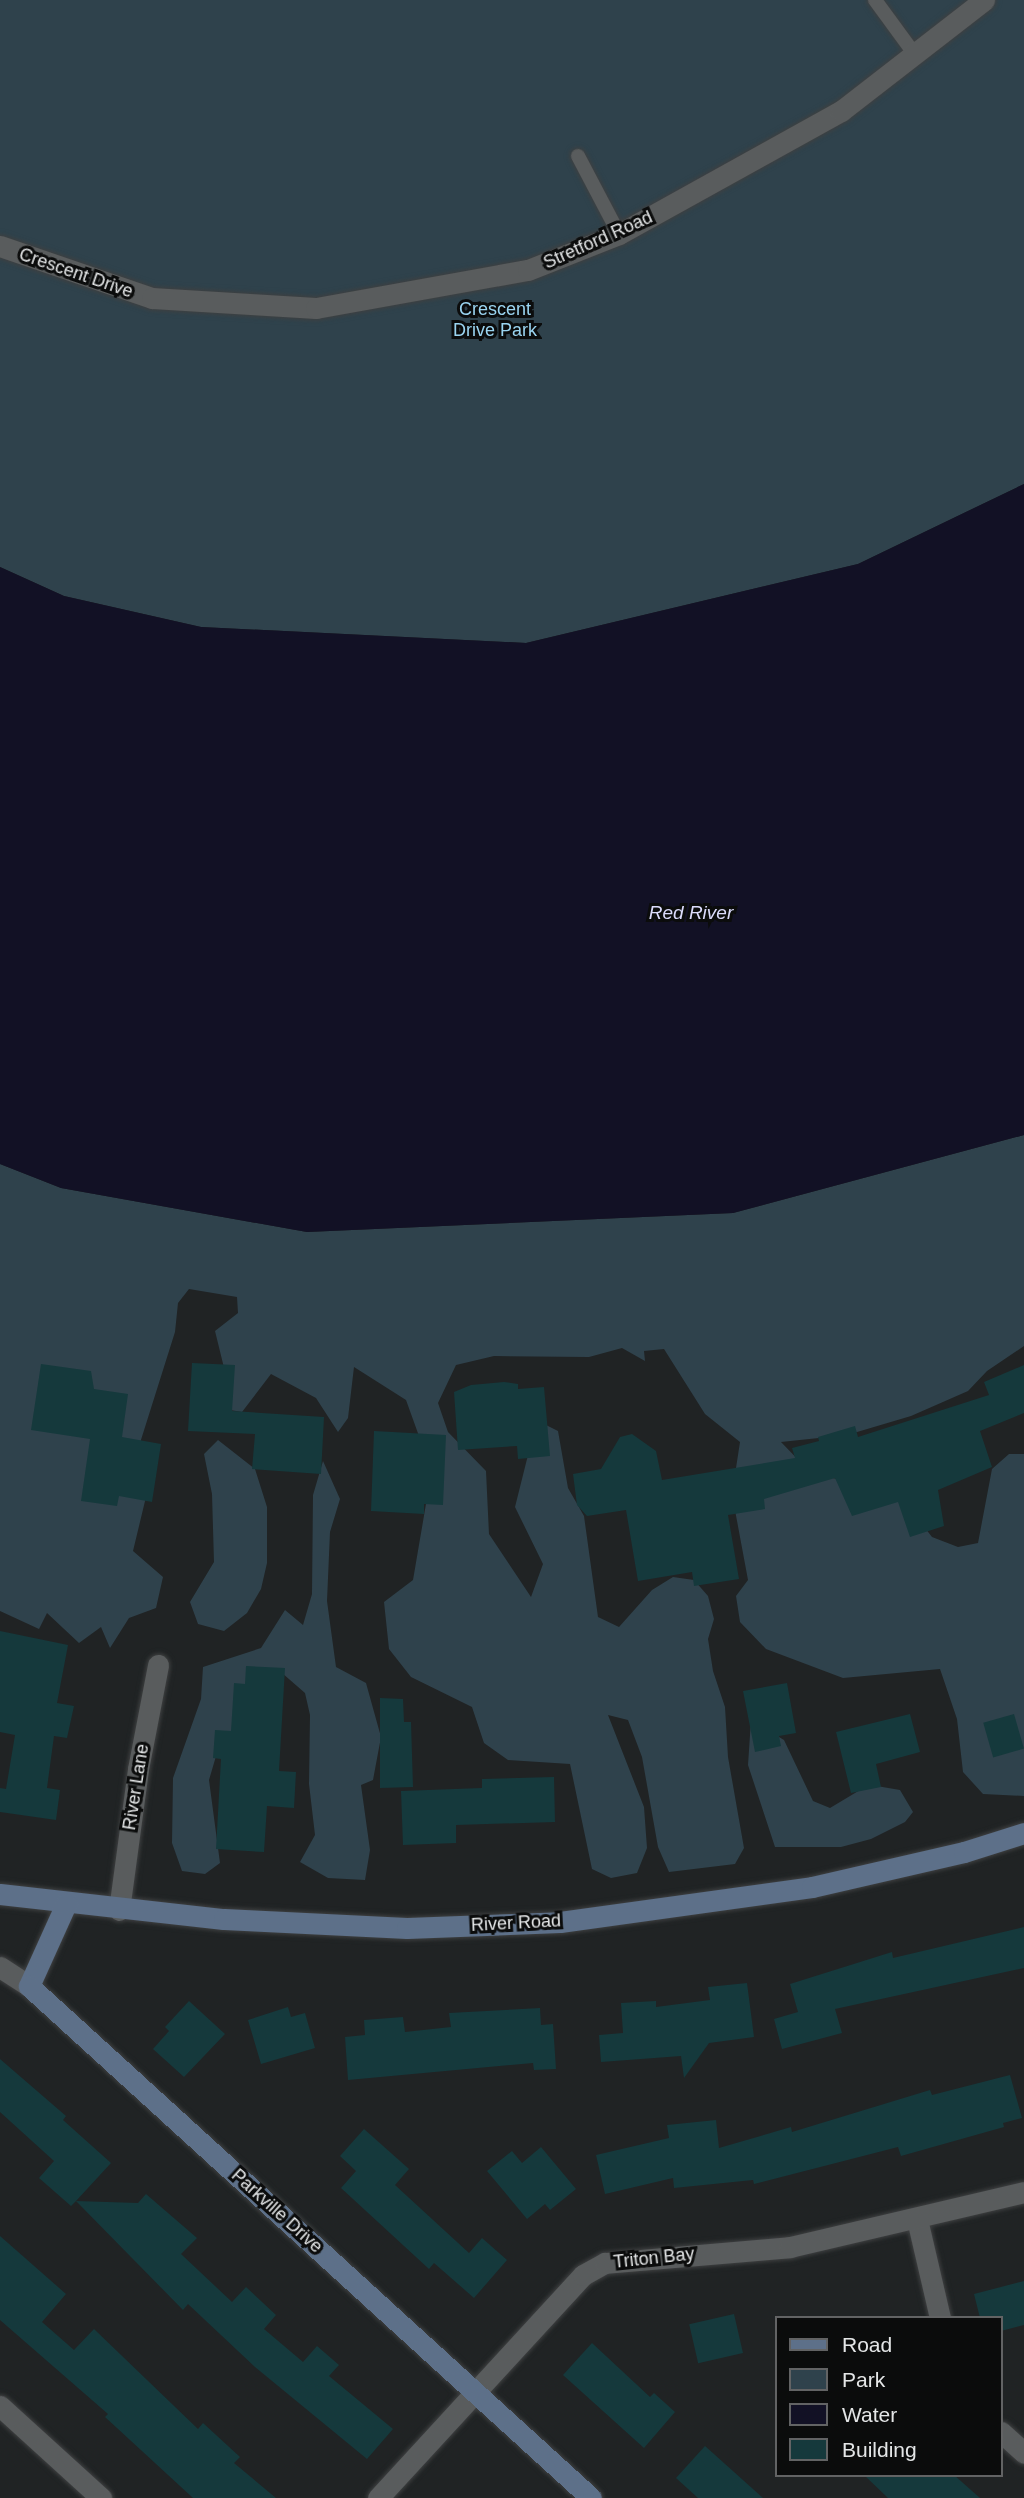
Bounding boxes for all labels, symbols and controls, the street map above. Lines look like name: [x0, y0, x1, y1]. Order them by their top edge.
street label: Stretford Road: [540, 206, 656, 274]
street label: Crescent Drive: [16, 243, 136, 303]
park label: Crescent Drive Park: [453, 299, 537, 342]
water label: Red River: [649, 902, 733, 924]
street label: River Lane: [119, 1742, 153, 1832]
street label: River Road: [470, 1910, 562, 1936]
street label: Parkville Drive: [227, 2164, 327, 2258]
street label: Triton Bay: [612, 2243, 696, 2273]
legend: [776, 2316, 1003, 2477]
text: Road: [842, 2333, 892, 2356]
text: Park: [842, 2368, 885, 2391]
text: Water: [842, 2403, 897, 2426]
text: Building: [842, 2438, 917, 2461]

